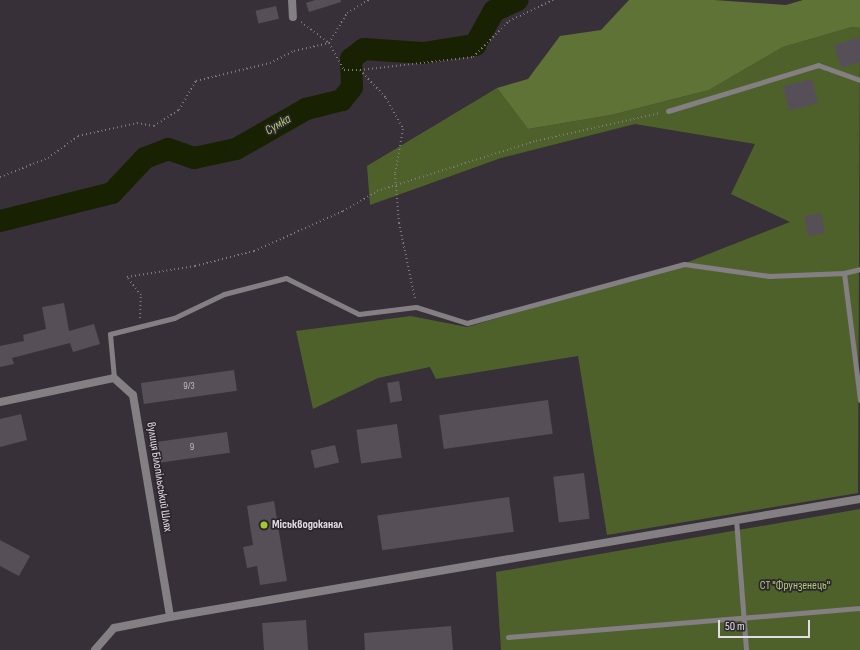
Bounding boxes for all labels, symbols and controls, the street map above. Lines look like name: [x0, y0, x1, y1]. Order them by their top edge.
water label: Сумка: [262, 111, 294, 139]
house number: 9/3: [183, 381, 195, 393]
street label: вулиця Білопільський Шлях: [143, 421, 175, 533]
house number: 9: [190, 442, 194, 454]
place label: Міськводоканал: [272, 518, 343, 532]
marker: Міськводоканал: [259, 520, 269, 530]
park label: СТ "Фрунзенець": [760, 579, 830, 593]
scale bar: [720, 612, 812, 638]
text: 50 m: [725, 619, 745, 634]

